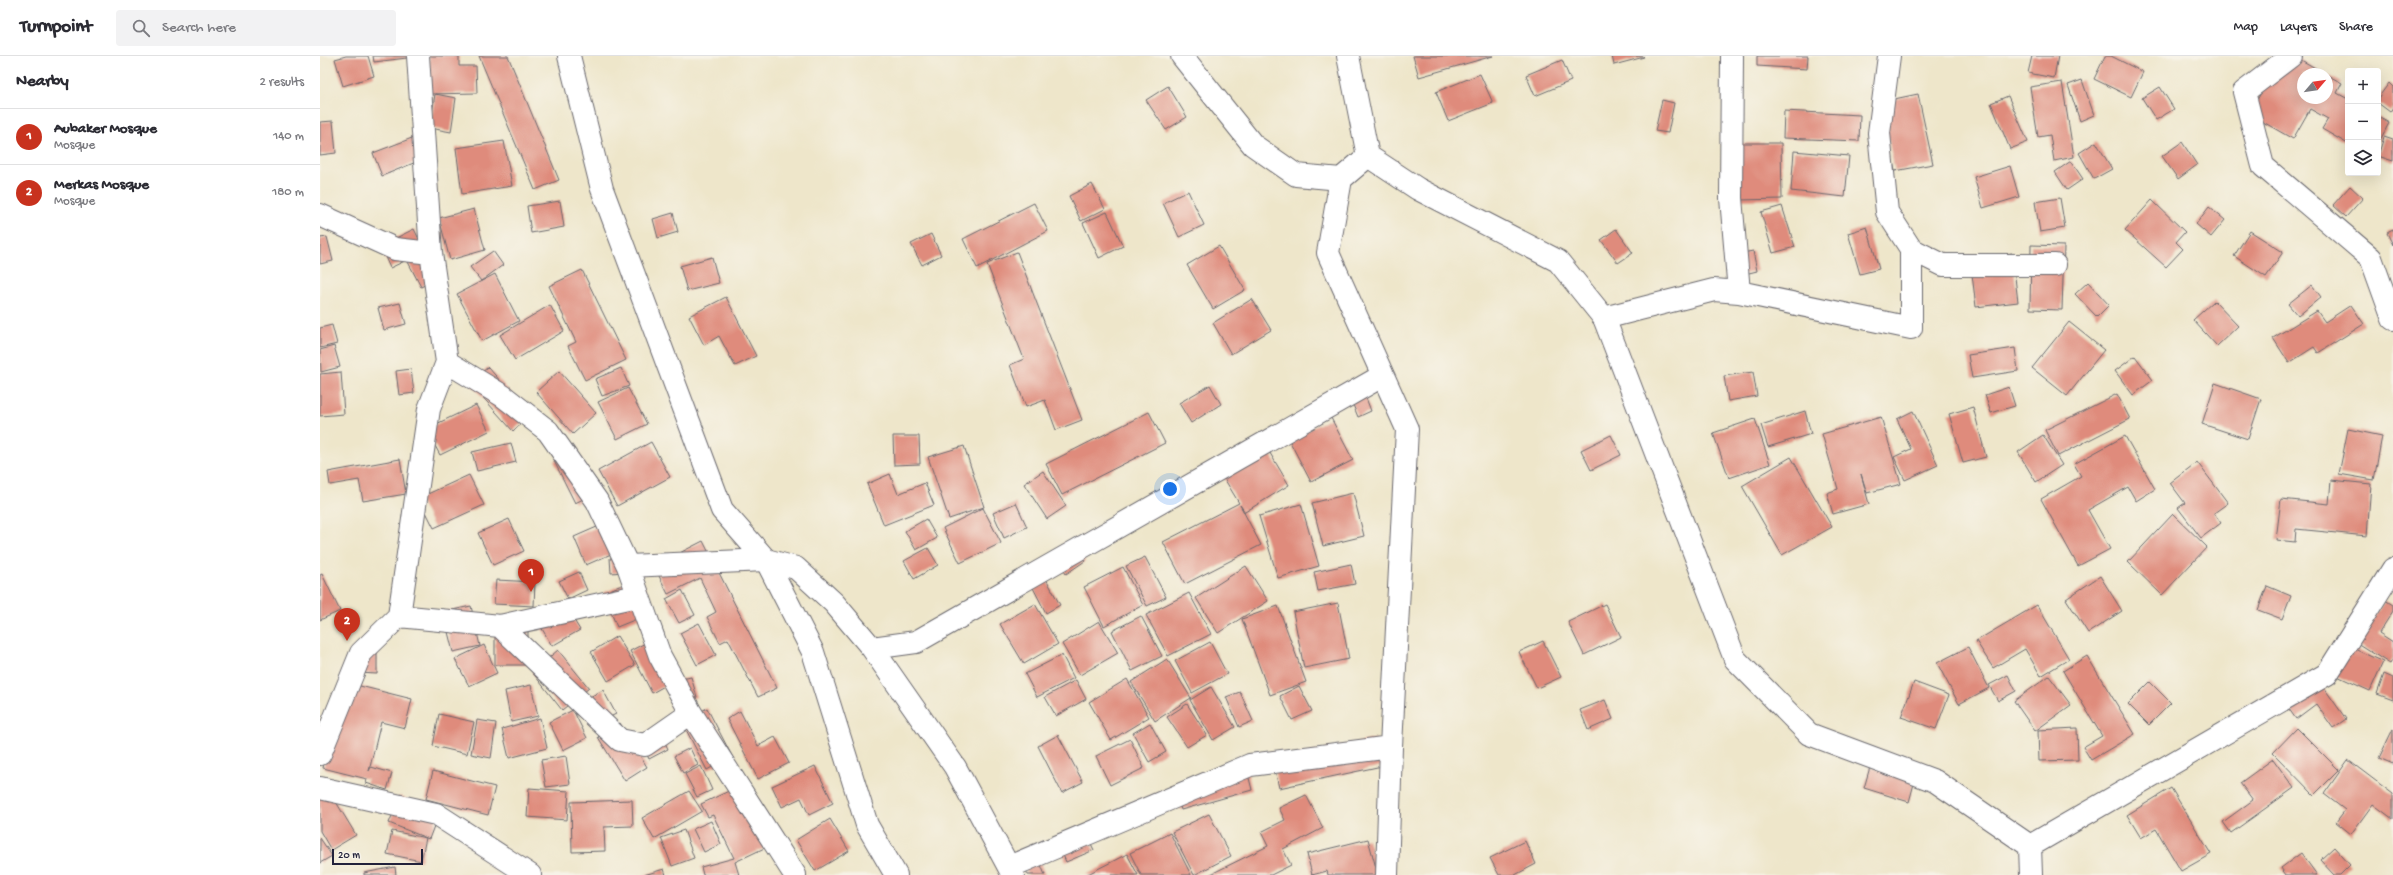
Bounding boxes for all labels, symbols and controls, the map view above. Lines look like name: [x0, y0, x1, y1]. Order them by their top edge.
search box: [116, 10, 396, 46]
text: Turnpoint: [20, 16, 92, 39]
icon: search: [130, 17, 152, 39]
text: Search here: [162, 19, 236, 37]
text: Map: [2234, 19, 2258, 36]
text: Layers: [2280, 19, 2317, 36]
text: Share: [2339, 19, 2373, 36]
north arrow: [2297, 68, 2333, 104]
map controls: [2345, 68, 2381, 176]
button: +: [2345, 68, 2381, 104]
text: Nearby: [16, 72, 69, 92]
text: 2 results: [259, 75, 304, 90]
button: −: [2345, 104, 2381, 140]
text: Aubaker Mosque: [54, 120, 157, 138]
text: 1: [26, 129, 32, 144]
text: 140 m: [273, 129, 304, 144]
text: Mosque: [54, 138, 95, 153]
button: layers: [2345, 140, 2381, 176]
text: Merkas Mosque: [54, 176, 149, 194]
text: 2: [26, 185, 32, 200]
text: 180 m: [272, 185, 304, 200]
text: Mosque: [54, 194, 95, 209]
your location: [1160, 479, 1180, 499]
pin: 1: [518, 559, 544, 592]
pin: 2: [334, 608, 360, 641]
scale bar: [332, 847, 423, 866]
text: 20 m: [338, 850, 360, 862]

